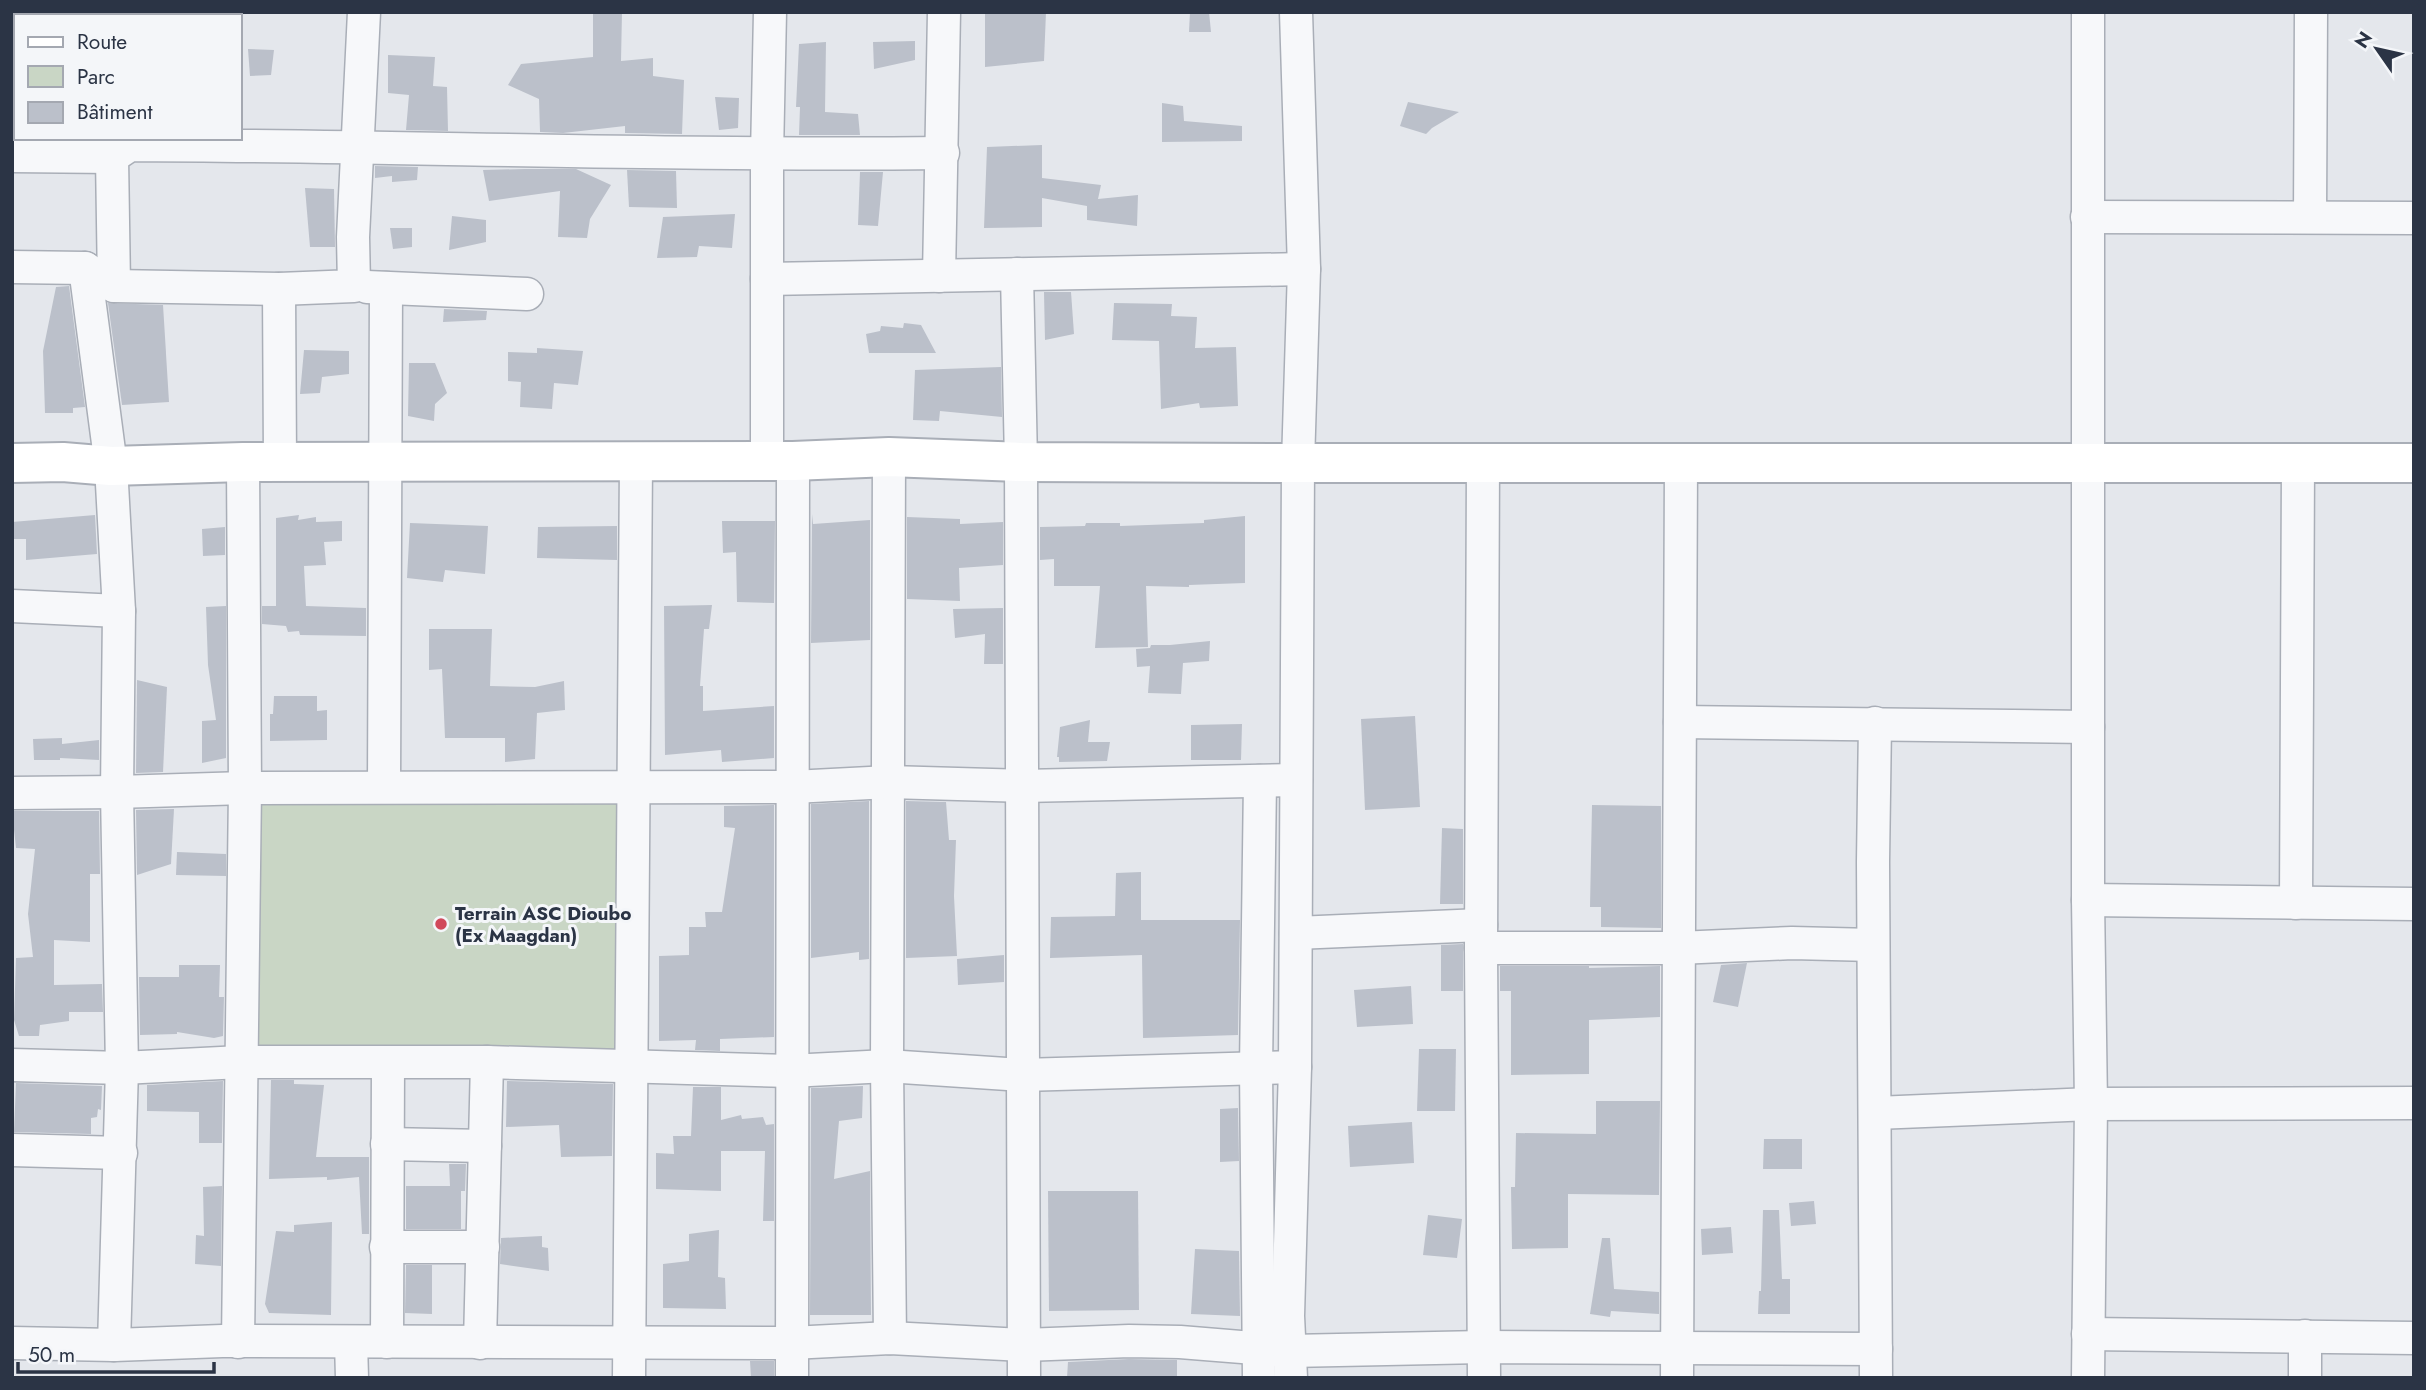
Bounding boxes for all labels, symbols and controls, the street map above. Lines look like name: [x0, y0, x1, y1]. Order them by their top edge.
legend: [14, 14, 242, 140]
north arrow: [2342, 14, 2412, 84]
text: N: [2348, 26, 2379, 54]
text: Route: [77, 27, 127, 57]
text: Parc: [77, 62, 115, 92]
text: Bâtiment: [77, 97, 153, 127]
place label: Terrain ASC Dioubo (Ex Maagdan): [455, 900, 631, 949]
marker: Terrain ASC Dioubo (Ex Maagdan): [433, 916, 449, 932]
scale bar: [18, 1330, 214, 1374]
text: 50 m: [28, 1340, 75, 1370]

